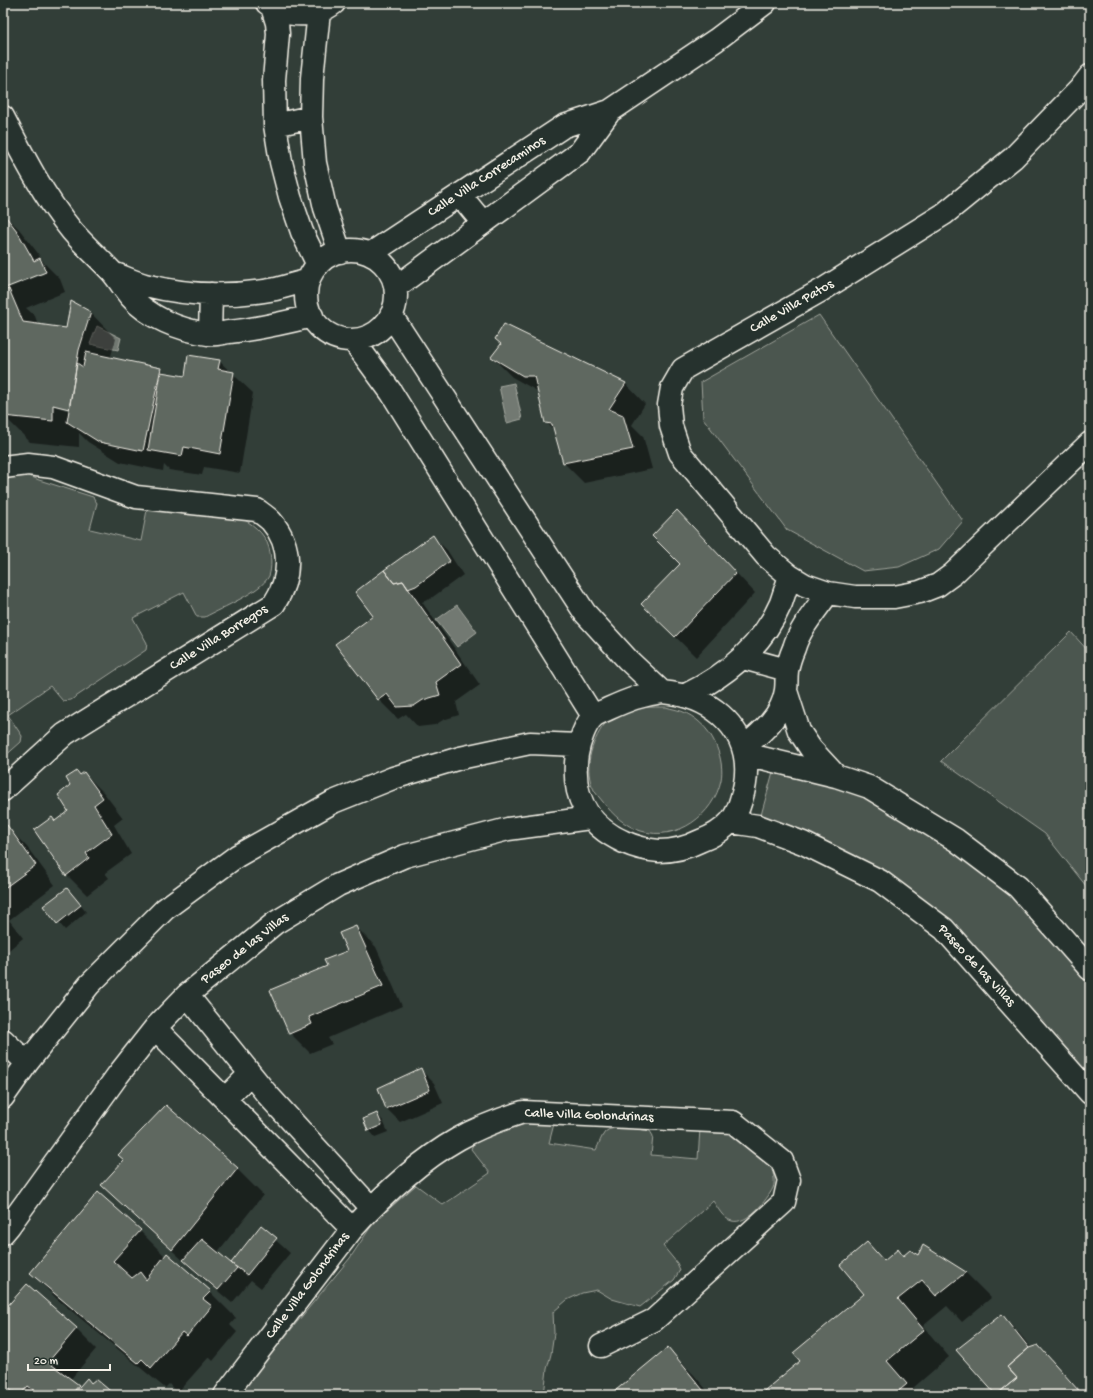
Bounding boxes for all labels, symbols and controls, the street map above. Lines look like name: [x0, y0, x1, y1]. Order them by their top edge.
street label: Calle Villa Correcaminos: [425, 132, 550, 221]
street label: Calle Villa Patos: [747, 276, 838, 338]
street label: Calle Villa Borregos: [167, 601, 272, 675]
street label: Paseo de las Villas: [197, 909, 293, 989]
street label: Paseo de las Villas: [933, 921, 1019, 1011]
street label: Calle Villa Golondrinas: [524, 1105, 655, 1127]
street label: Calle Villa Golondrinas: [262, 1229, 354, 1343]
scale bar: [28, 1346, 110, 1372]
text: 20 m: [34, 1355, 59, 1369]

